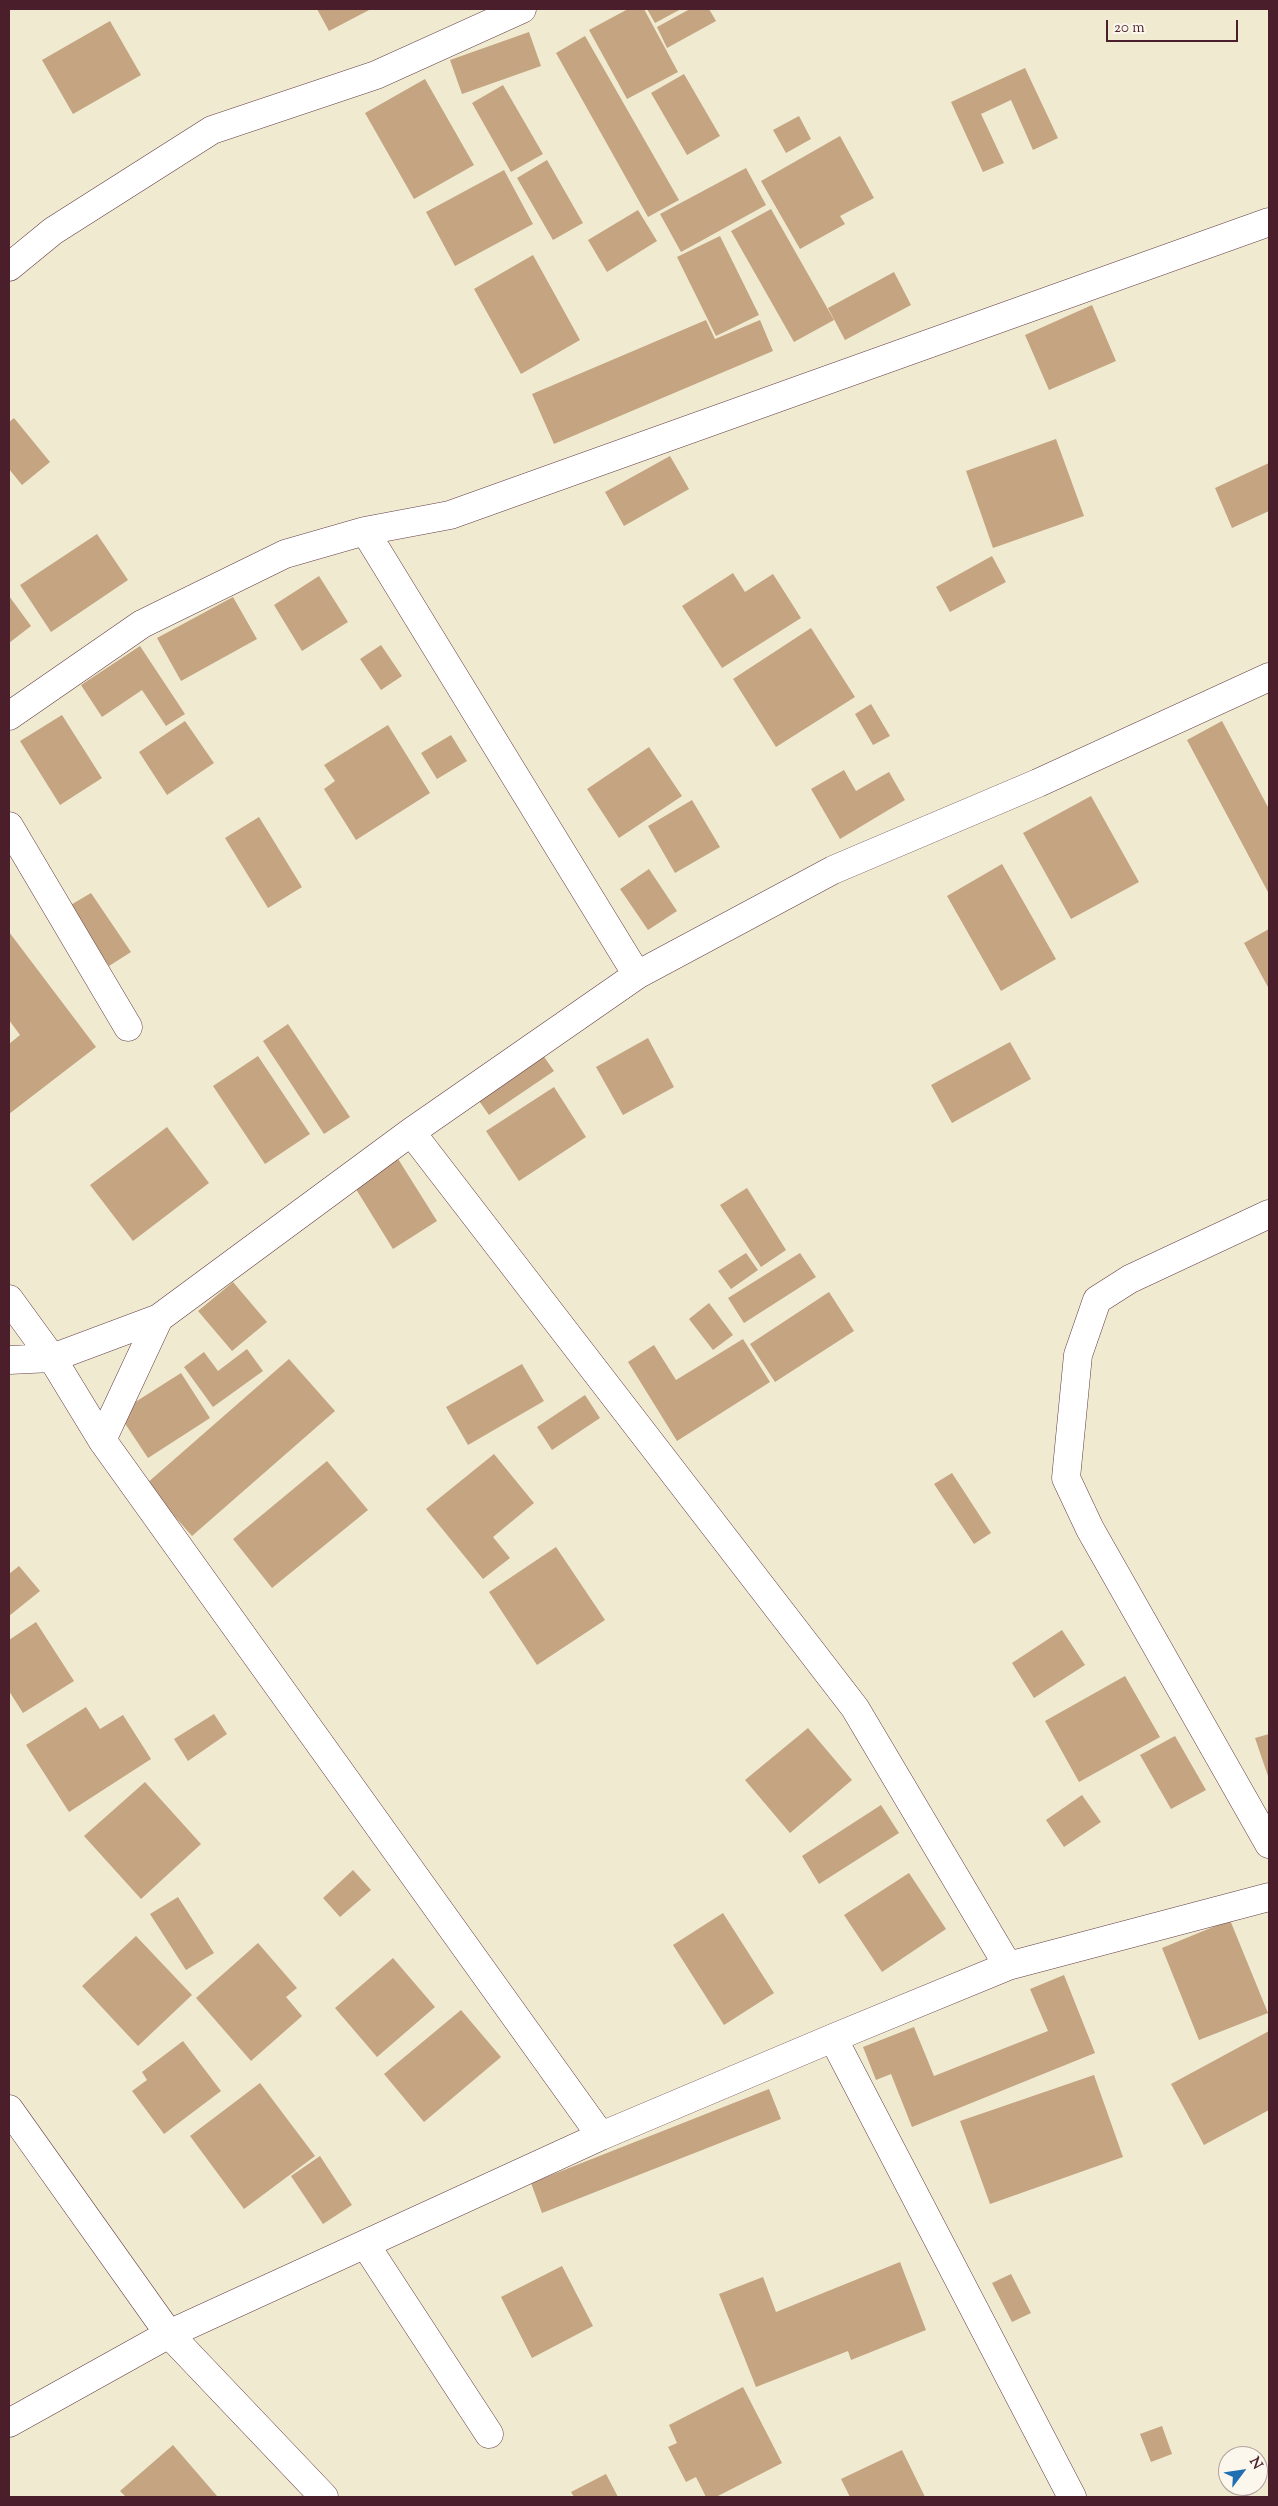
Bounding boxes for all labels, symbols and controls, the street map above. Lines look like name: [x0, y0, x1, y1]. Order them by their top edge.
scale bar: [1108, 10, 1240, 42]
text: 20 m: [1114, 18, 1145, 39]
north arrow: [1218, 2446, 1268, 2496]
text: N: [1244, 2454, 1266, 2474]

